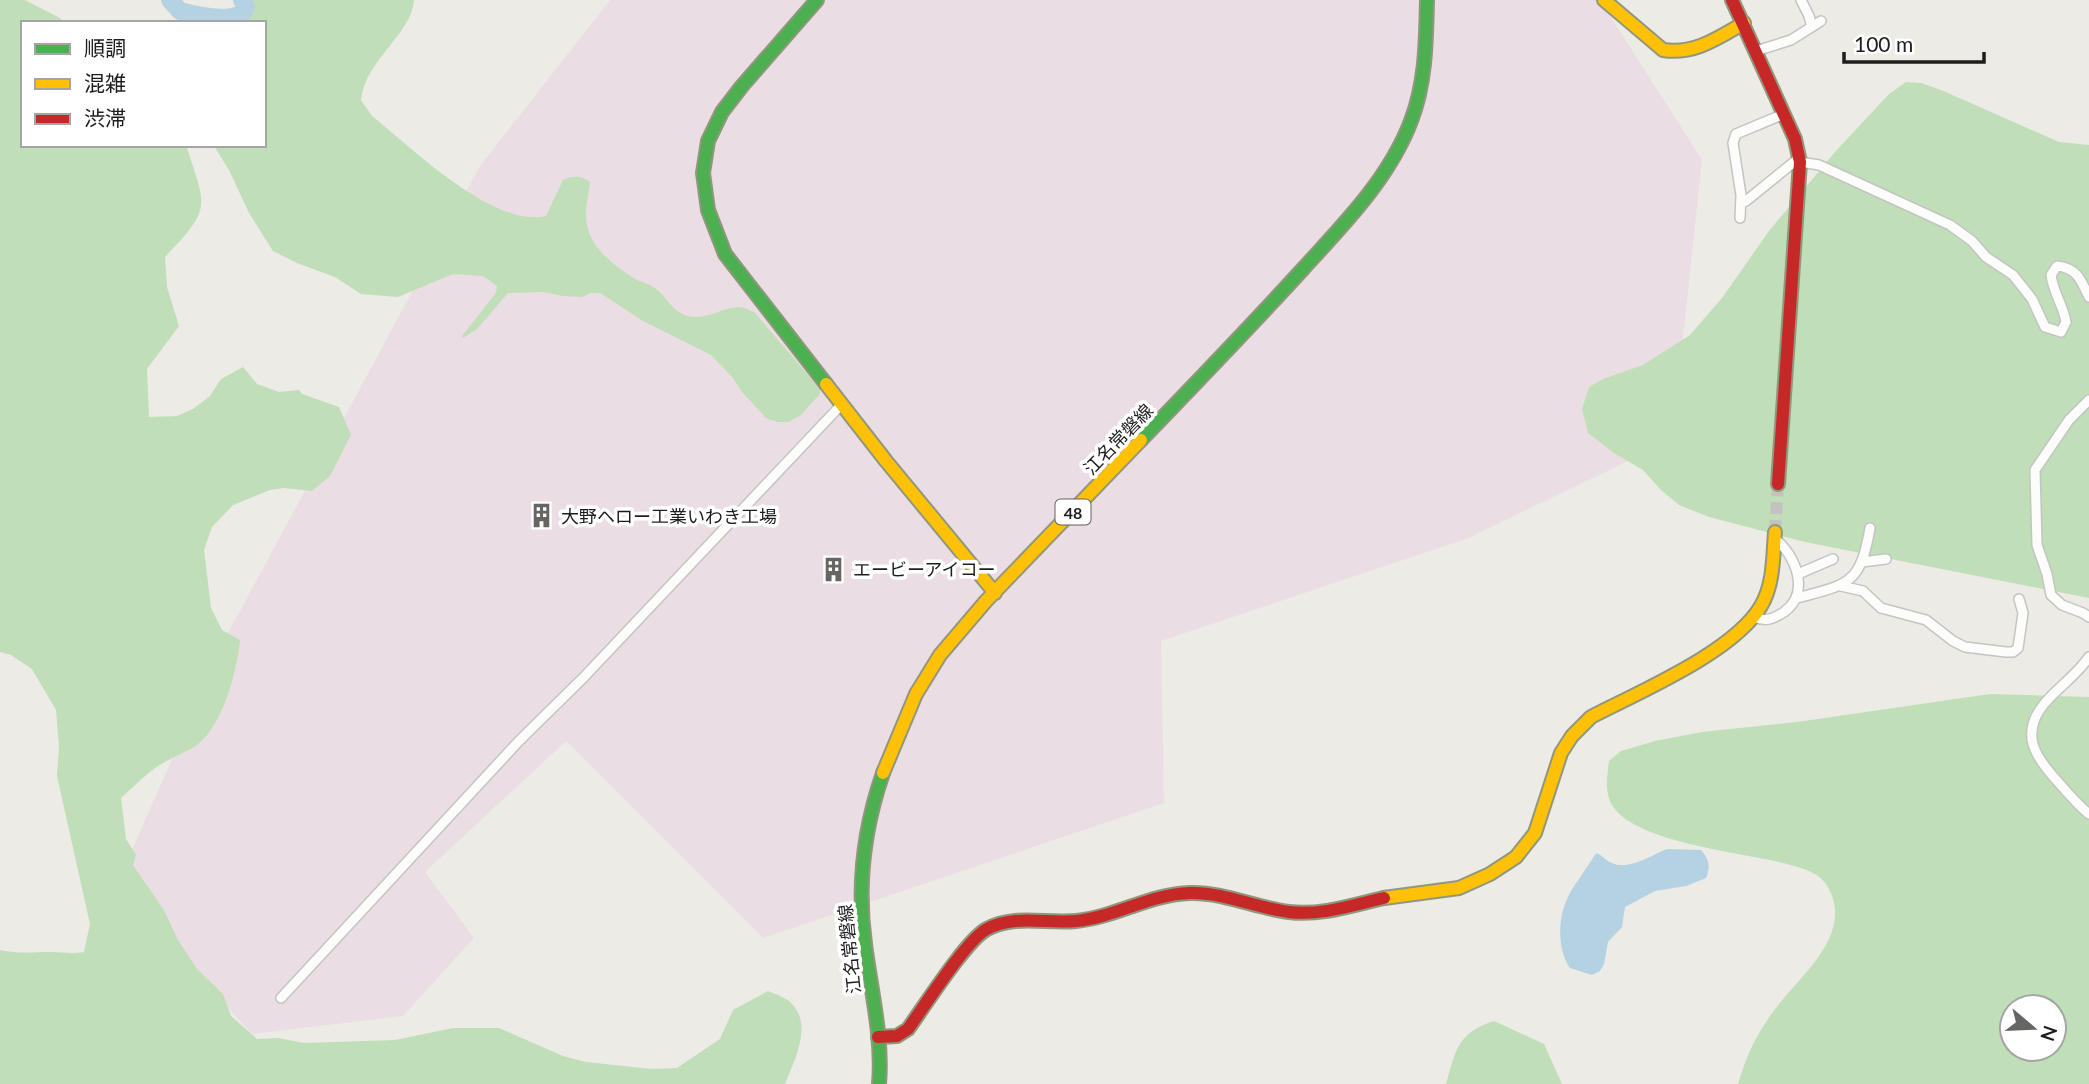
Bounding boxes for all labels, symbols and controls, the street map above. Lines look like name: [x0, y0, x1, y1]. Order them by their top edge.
legend: [21, 21, 266, 147]
scale bar: [1844, 21, 1984, 65]
text: 100 m: [1854, 31, 1913, 56]
text: 順調: [84, 35, 126, 60]
text: 混雑: [84, 70, 126, 95]
text: 渋滞: [84, 105, 126, 130]
street label: 江名常磐線: [1079, 399, 1157, 479]
road number: 48: [1056, 499, 1090, 524]
building icon: 大野ヘロー工業いわき工場: [527, 502, 555, 530]
place label: 大野ヘロー工業いわき工場: [561, 505, 777, 527]
building icon: エービーアイコー: [819, 555, 847, 583]
place label: エービーアイコー: [853, 558, 995, 580]
street label: 江名常磐線: [833, 903, 865, 995]
north arrow: [1998, 993, 2068, 1063]
text: N: [2036, 1023, 2063, 1044]

